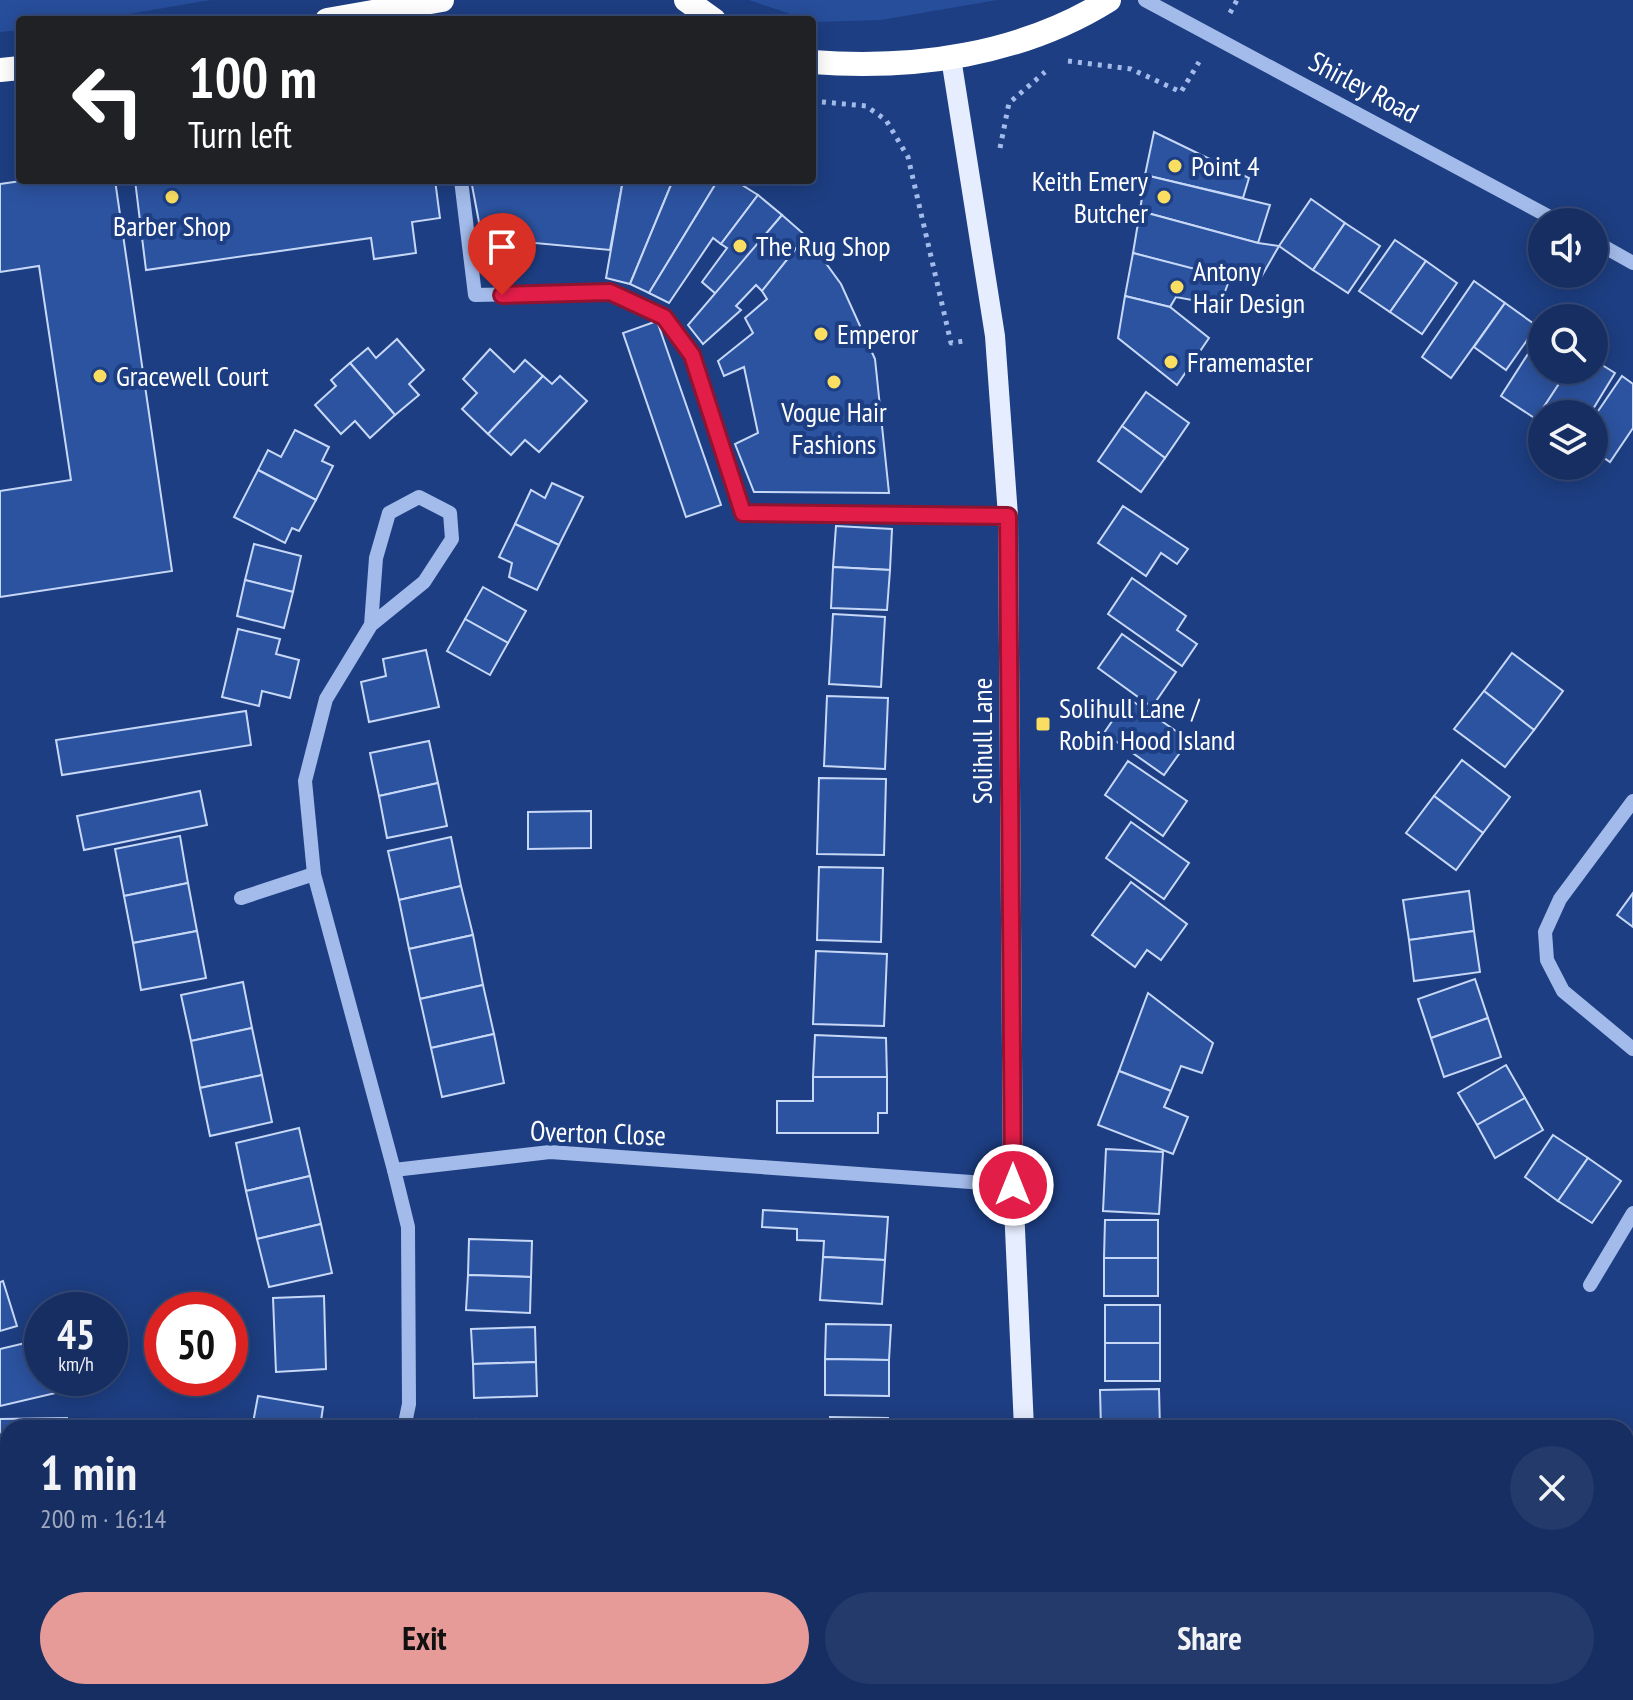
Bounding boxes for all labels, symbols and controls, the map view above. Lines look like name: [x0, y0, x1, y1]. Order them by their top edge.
text: 100 m: [188, 41, 317, 113]
street label: Shirley Road: [1303, 42, 1425, 131]
icon: left: [56, 48, 160, 152]
text: Turn left: [188, 111, 292, 158]
place label: Point 4: [1191, 147, 1260, 184]
marker: Point 4: [1166, 157, 1184, 175]
place label: Keith Emery Butcher: [1032, 162, 1148, 231]
marker: Barber Shop: [163, 188, 181, 206]
marker: Keith Emery Butcher: [1155, 188, 1173, 206]
place label: Barber Shop: [113, 207, 231, 244]
map controls: [1528, 208, 1608, 480]
button: sound: [1528, 208, 1608, 288]
pin: [468, 213, 536, 295]
icon: arrive: [480, 225, 524, 269]
place label: The Rug Shop: [756, 227, 891, 264]
marker: The Rug Shop: [731, 237, 749, 255]
place label: Antony Hair Design: [1193, 252, 1305, 321]
marker: Antony Hair Design: [1168, 278, 1186, 296]
button: search: [1528, 304, 1608, 384]
place label: Emperor: [837, 315, 919, 352]
marker: Emperor: [812, 325, 830, 343]
place label: Framemaster: [1187, 343, 1313, 380]
marker: Framemaster: [1162, 353, 1180, 371]
place label: Gracewell Court: [116, 357, 269, 394]
marker: Gracewell Court: [91, 367, 109, 385]
marker: Vogue Hair Fashions: [825, 373, 843, 391]
place label: Vogue Hair Fashions: [780, 393, 887, 462]
button: layers: [1528, 400, 1608, 480]
street label: Solihull Lane: [963, 678, 1000, 804]
place label: Solihull Lane / Robin Hood Island: [1059, 689, 1235, 758]
marker: Solihull Lane / Robin Hood Island: [1034, 715, 1052, 733]
street label: Overton Close: [529, 1112, 667, 1153]
position arrow: [971, 1143, 1055, 1227]
speed limit sign: 50: [144, 1292, 248, 1396]
text: 45: [57, 1308, 95, 1360]
text: km/h: [58, 1351, 94, 1377]
text: 1 min: [40, 1441, 137, 1503]
button: close: [1510, 1446, 1594, 1530]
text: 200 m · 16:14: [40, 1502, 166, 1535]
button: Exit: [40, 1592, 809, 1684]
button: Share: [825, 1592, 1594, 1684]

